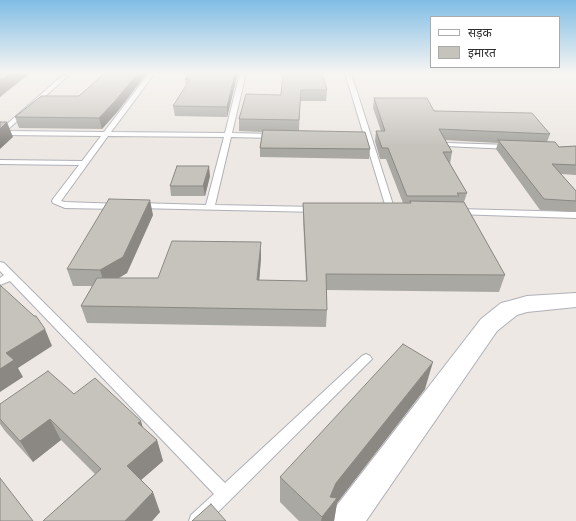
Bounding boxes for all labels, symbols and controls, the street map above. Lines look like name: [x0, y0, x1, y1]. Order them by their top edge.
legend: [430, 16, 560, 68]
text: सड़क: [468, 24, 492, 41]
text: इमारत: [468, 44, 496, 61]

